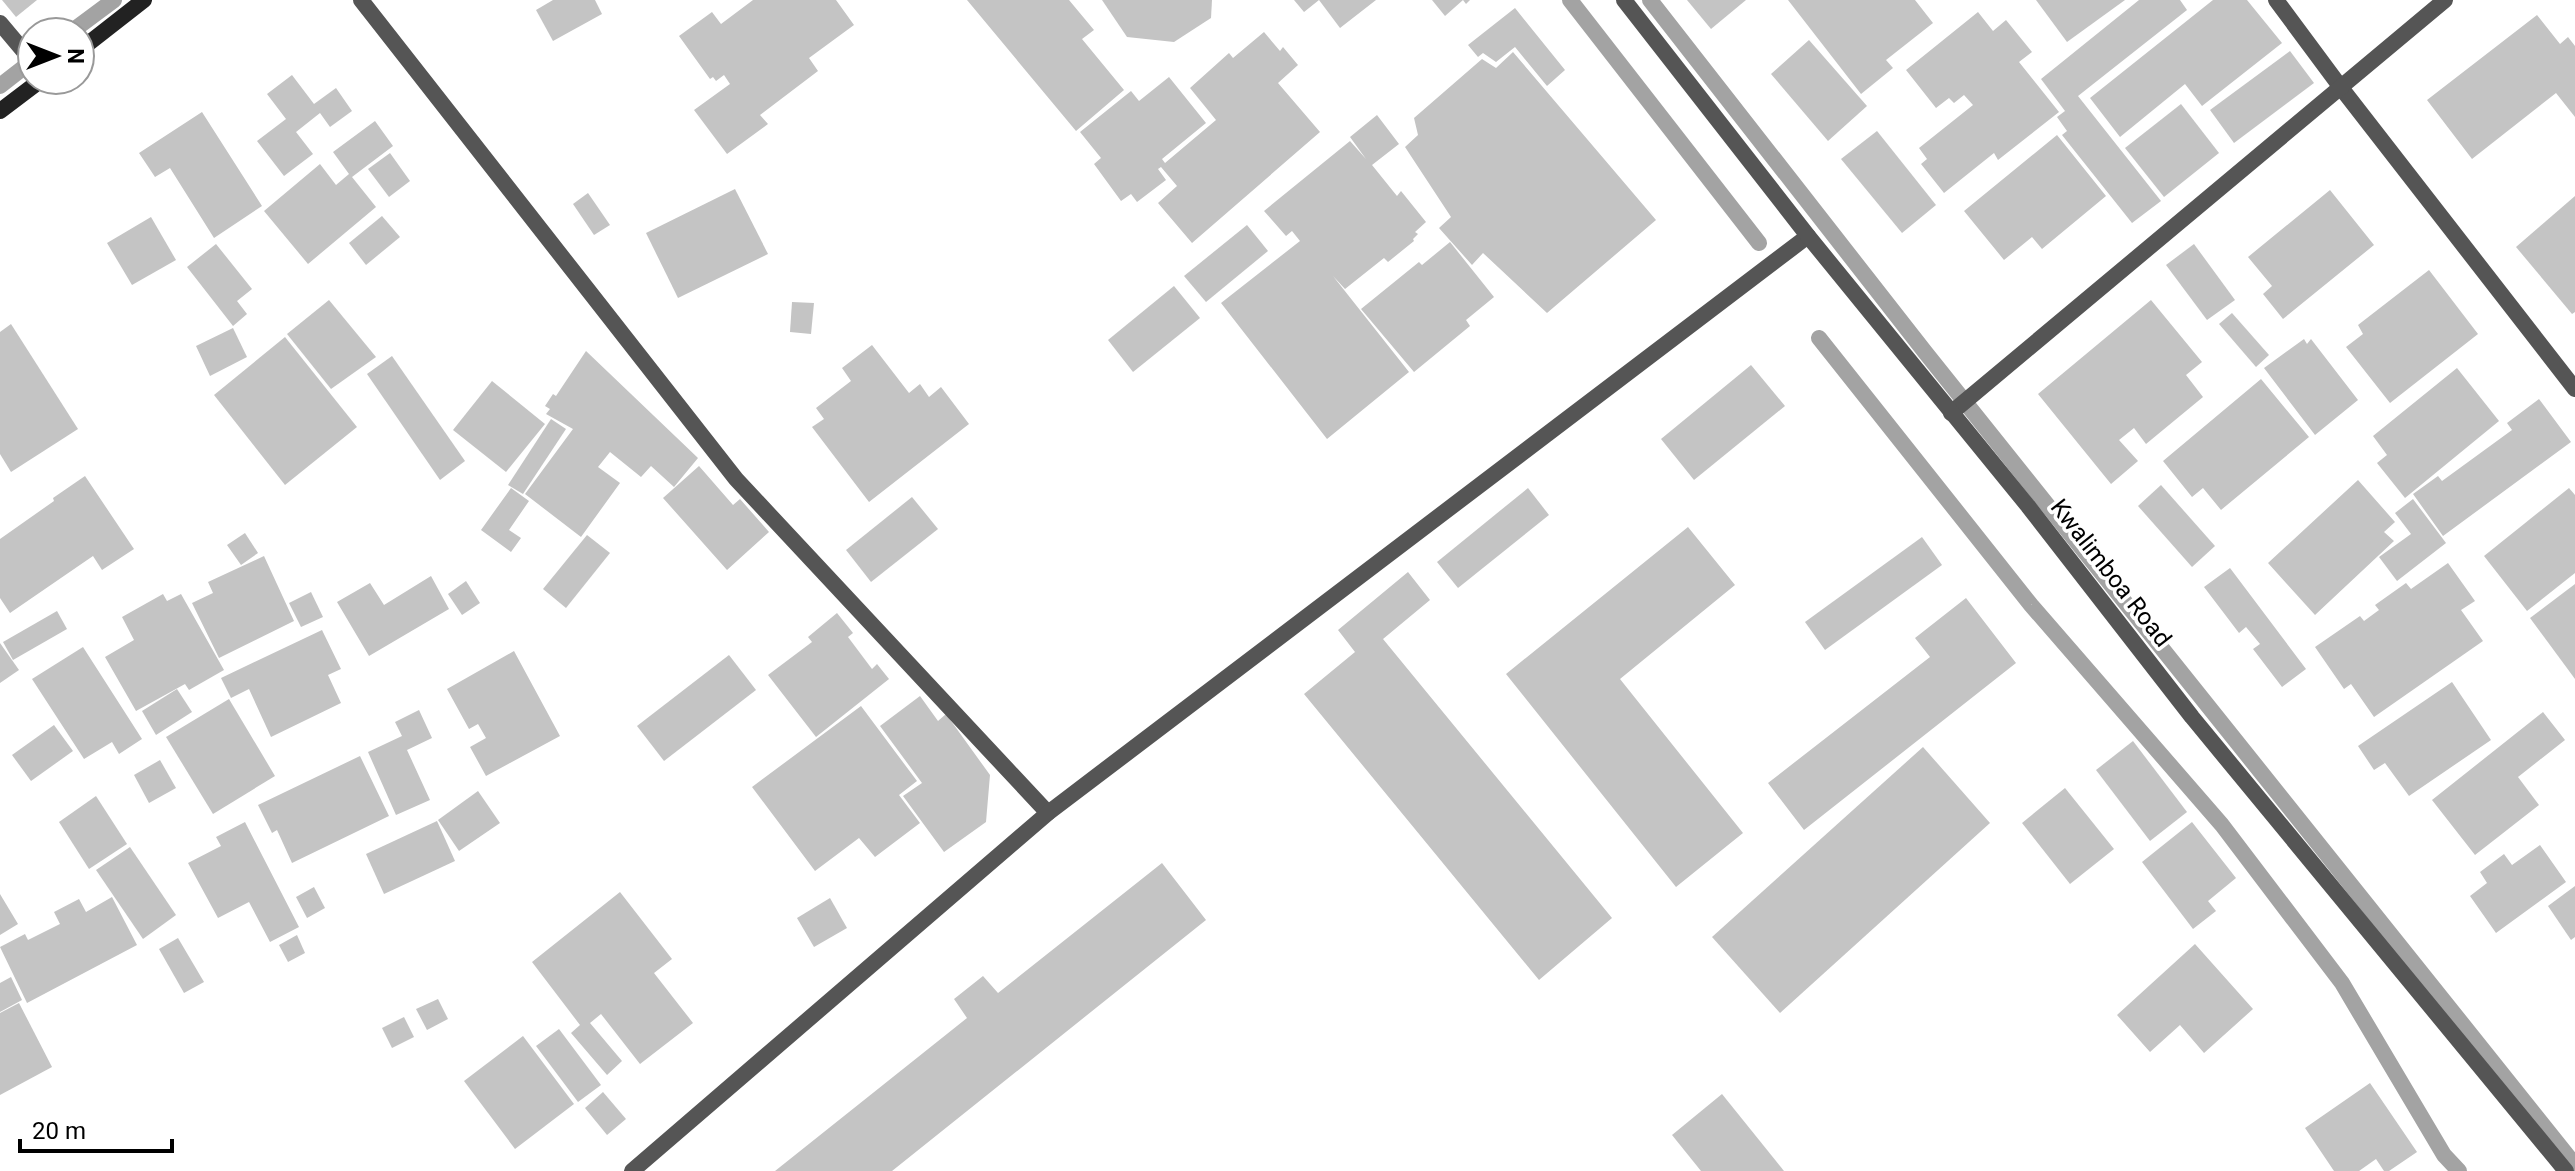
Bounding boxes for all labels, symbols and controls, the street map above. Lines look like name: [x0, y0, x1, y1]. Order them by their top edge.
north arrow: [16, 16, 96, 96]
text: N: [63, 48, 88, 64]
street label: Kwalimboa Road: [2045, 494, 2177, 652]
scale bar: [20, 1103, 172, 1153]
text: 20 m: [32, 1117, 86, 1145]

